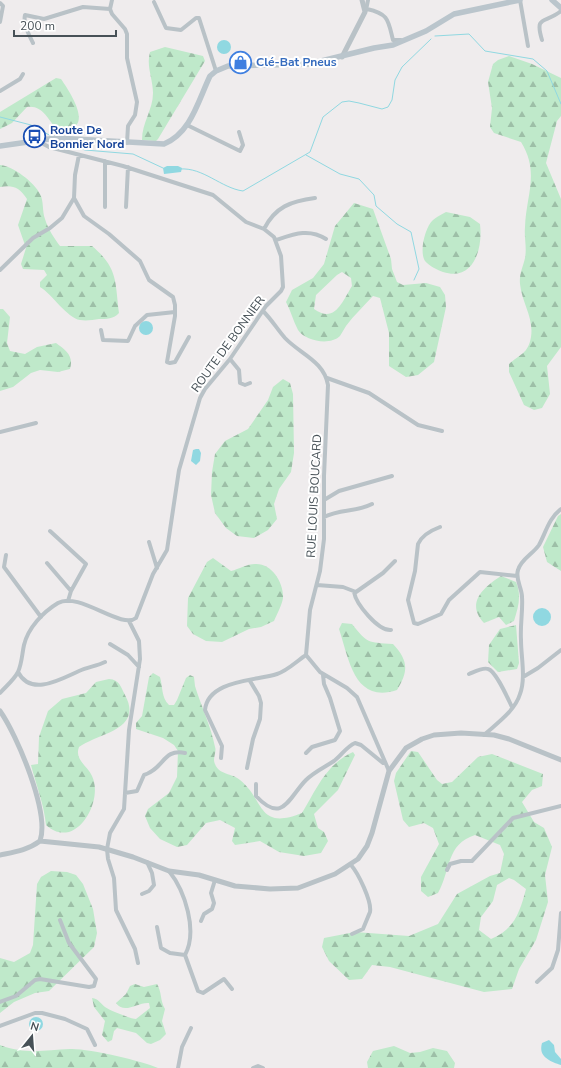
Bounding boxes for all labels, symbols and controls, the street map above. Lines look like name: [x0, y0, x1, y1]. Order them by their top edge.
scale bar: [14, 12, 116, 38]
text: 200 m: [20, 18, 55, 34]
shop icon: Clé-Bat Pneus: [228, 49, 254, 75]
place label: Clé-Bat Pneus: [256, 54, 337, 70]
place label: Route De Bonnier Nord: [50, 122, 124, 152]
bus stop icon: Route De Bonnier Nord: [22, 124, 48, 150]
street label: ROUTE DE BONNIER: [188, 293, 268, 395]
street label: RUE LOUIS BOUCARD: [303, 434, 325, 558]
north arrow: [12, 1016, 52, 1056]
text: N: [29, 1019, 41, 1035]

